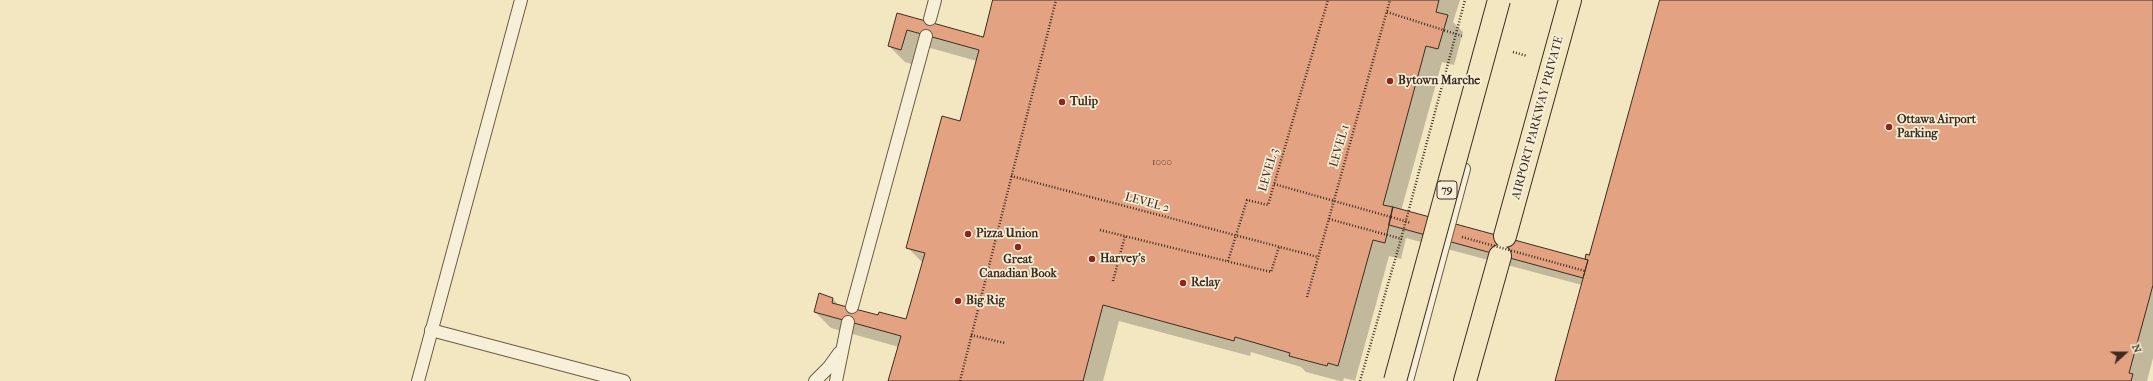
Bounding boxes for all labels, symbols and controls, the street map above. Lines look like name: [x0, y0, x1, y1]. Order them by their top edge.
street label: AIRPORT PARKWAY PRIVATE: [1509, 35, 1567, 201]
place label: Bytown Marche: [1398, 74, 1480, 88]
marker: Bytown Marche: [1385, 76, 1395, 86]
place label: Tulip: [1070, 95, 1098, 109]
marker: Tulip: [1057, 97, 1067, 107]
place label: Ottawa Airport Parking: [1897, 113, 1976, 141]
marker: Ottawa Airport Parking: [1884, 122, 1894, 132]
street label: LEVEL 1: [1327, 123, 1353, 169]
street label: LEVEL 3: [1256, 147, 1282, 193]
house number: 1000: [1152, 157, 1172, 169]
road number: 79: [1437, 181, 1457, 199]
street label: LEVEL 2: [1123, 190, 1171, 216]
place label: Pizza Union: [976, 227, 1038, 241]
marker: Pizza Union: [963, 229, 973, 239]
marker: Great Canadian Book: [1013, 242, 1023, 252]
place label: Harvey's: [1100, 252, 1145, 266]
place label: Great Canadian Book: [979, 253, 1057, 281]
marker: Harvey's: [1087, 254, 1097, 264]
place label: Relay: [1191, 276, 1221, 290]
marker: Relay: [1178, 278, 1188, 288]
place label: Big Rig: [966, 294, 1005, 308]
marker: Big Rig: [953, 296, 963, 306]
north arrow: [2105, 333, 2145, 373]
text: N: [2129, 342, 2144, 355]

